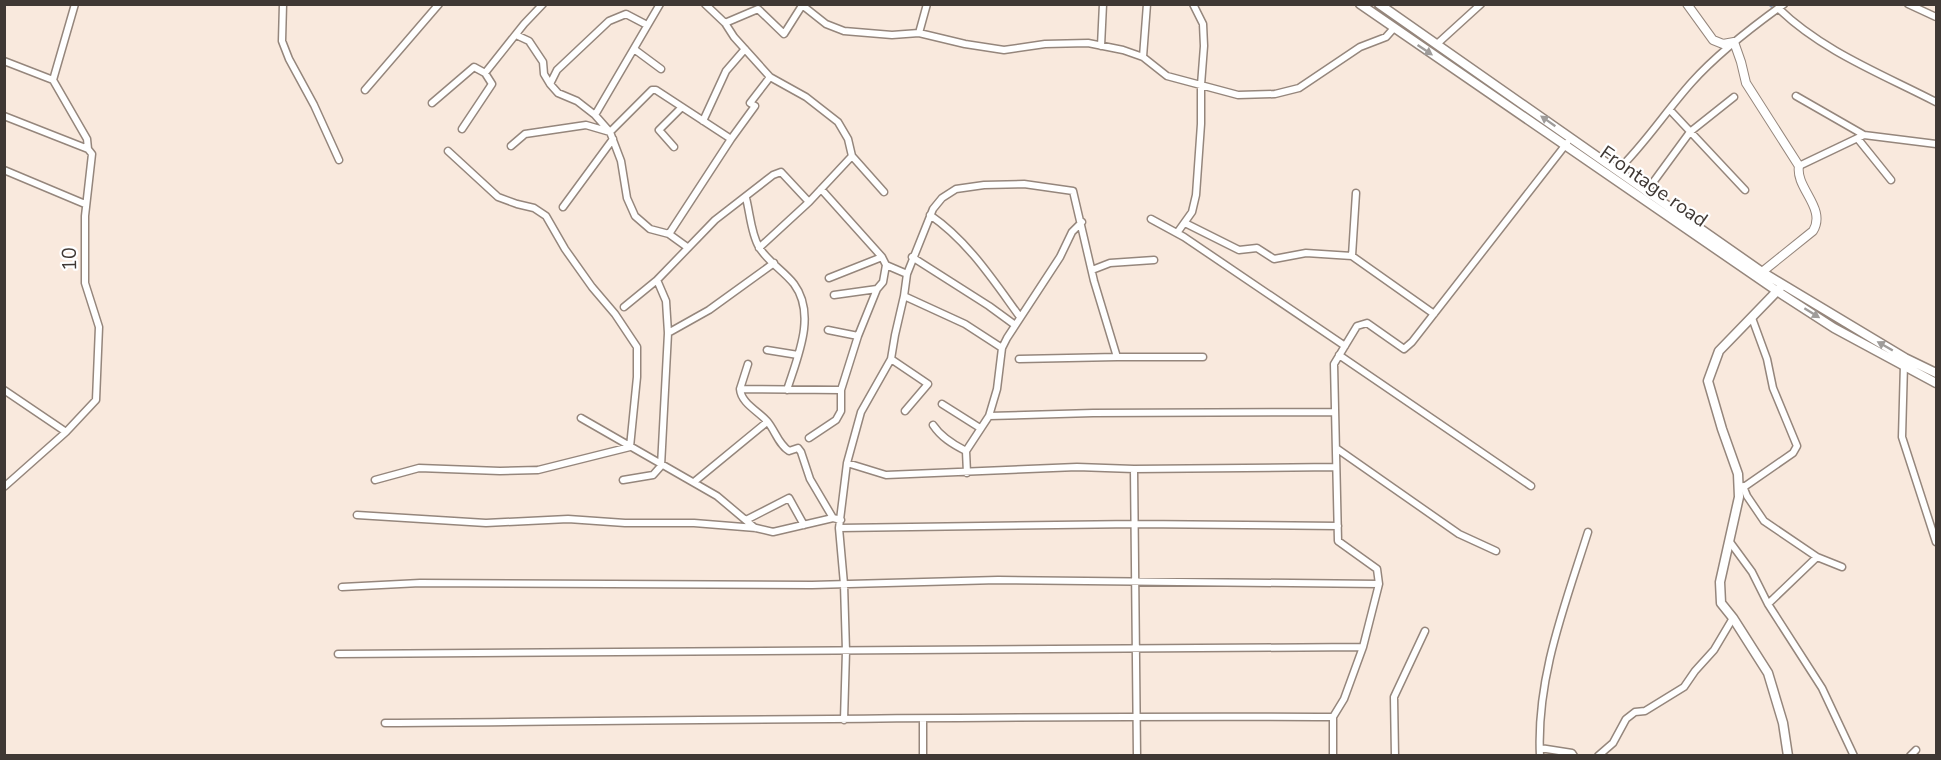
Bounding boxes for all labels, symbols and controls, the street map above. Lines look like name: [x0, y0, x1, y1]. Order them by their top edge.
one-way arrow: [1417, 44, 1433, 56]
one-way arrow: [1540, 115, 1556, 127]
street label: Frontage road: [1594, 139, 1713, 234]
street label: 10: [56, 247, 83, 271]
one-way arrow: [1804, 308, 1820, 319]
one-way arrow: [1877, 340, 1893, 351]

